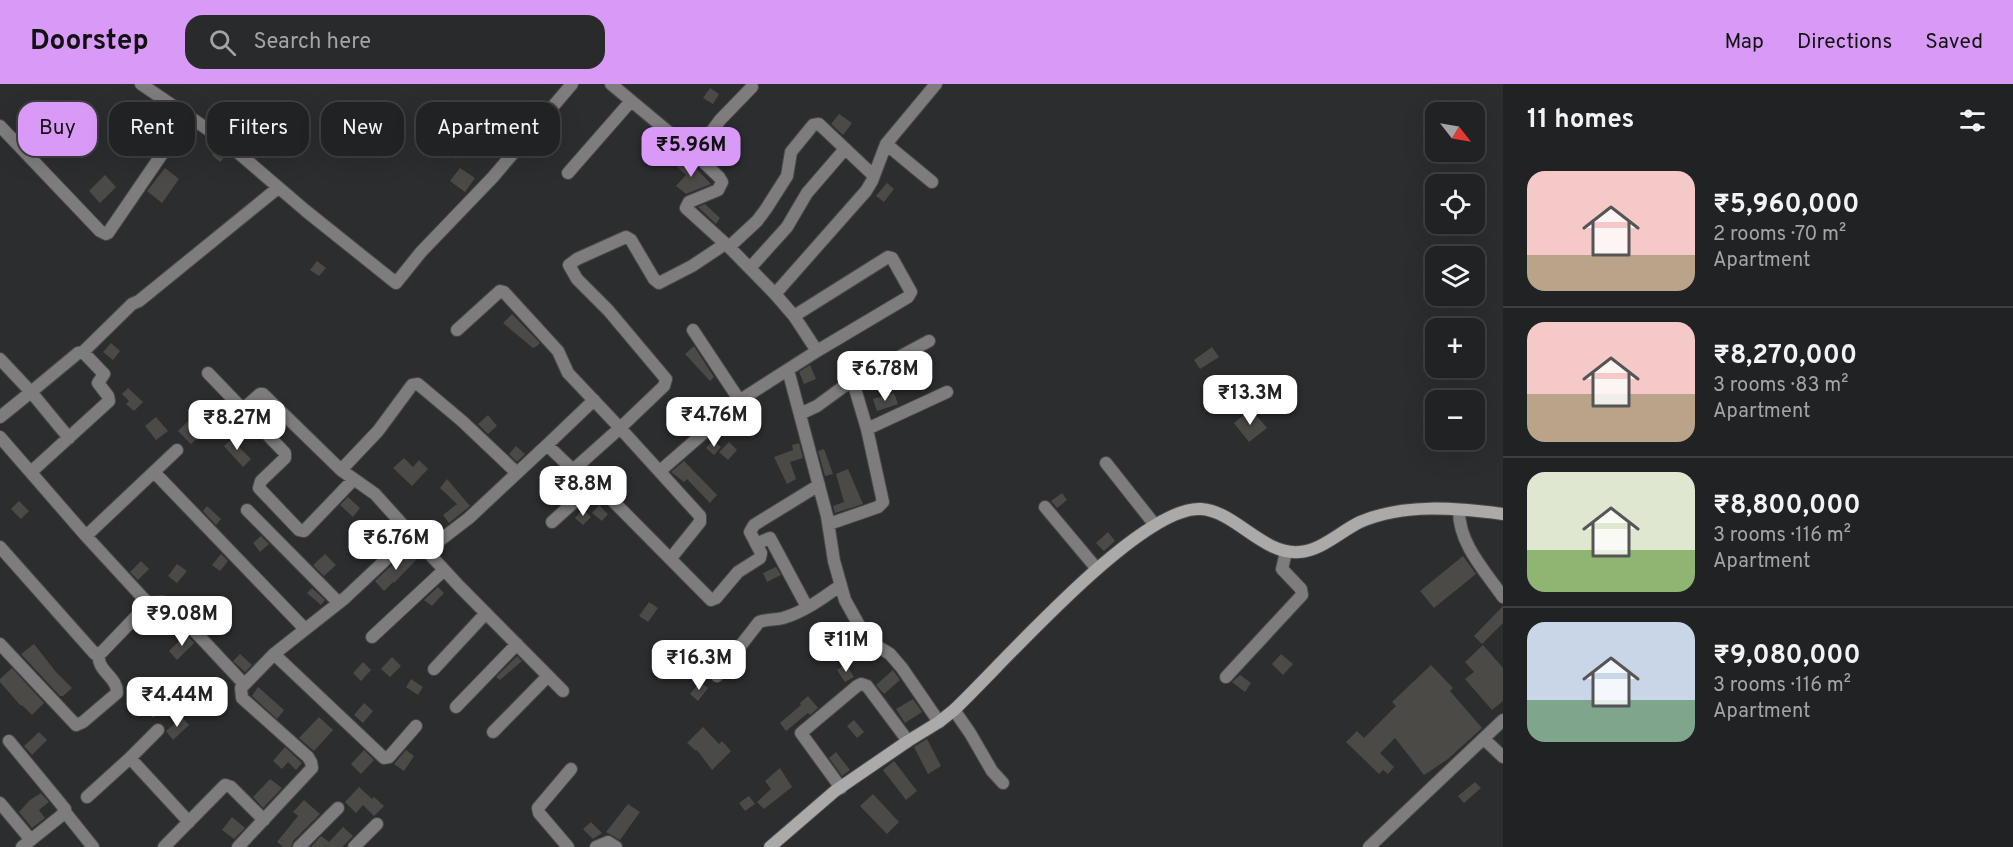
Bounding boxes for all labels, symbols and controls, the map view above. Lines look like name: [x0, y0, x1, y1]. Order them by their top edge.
search box: [185, 15, 605, 69]
text: Doorstep: [30, 24, 149, 60]
icon: search: [206, 26, 239, 59]
text: Search here: [254, 29, 371, 56]
text: Map: [1724, 29, 1764, 56]
text: Directions: [1797, 29, 1892, 56]
text: Saved: [1925, 29, 1983, 56]
chip: Buy: [18, 102, 97, 156]
chip: Rent: [109, 102, 195, 156]
chip: Filters: [207, 102, 309, 156]
chip: New: [321, 102, 404, 156]
chip: Apartment: [416, 102, 560, 156]
north arrow: [1425, 102, 1485, 162]
map controls: [1425, 102, 1485, 450]
text: 11 homes: [1527, 104, 1634, 137]
icon: filters: [1956, 104, 1989, 137]
pin: ₹5.96M: [642, 127, 740, 178]
text: ₹5.96M: [656, 133, 727, 159]
button: locate: [1425, 174, 1485, 234]
text: ₹5,960,000: [1713, 189, 1859, 222]
icon: home: [1575, 195, 1647, 267]
text: 2 rooms · 70 m²: [1713, 222, 1846, 248]
button: layers: [1425, 246, 1485, 306]
text: Apartment: [1713, 248, 1811, 274]
button: +: [1425, 318, 1485, 378]
text: ₹8,270,000: [1713, 340, 1857, 373]
icon: home: [1575, 346, 1647, 418]
pin: ₹6.78M: [836, 351, 934, 402]
text: ₹6.78M: [851, 357, 919, 383]
text: 3 rooms · 83 m²: [1713, 373, 1848, 399]
pin: ₹13.3M: [1201, 375, 1299, 426]
text: ₹13.3M: [1217, 381, 1283, 407]
button: −: [1425, 390, 1485, 450]
pin: ₹4.76M: [665, 397, 763, 448]
text: Apartment: [1713, 399, 1811, 425]
pin: ₹8.27M: [188, 400, 286, 451]
text: ₹4.76M: [680, 403, 748, 429]
text: ₹8.27M: [202, 406, 272, 432]
pin: ₹8.8M: [541, 466, 625, 517]
text: ₹8.8M: [554, 472, 612, 498]
text: ₹8,800,000: [1713, 490, 1861, 523]
icon: home: [1575, 496, 1647, 568]
pin: ₹6.76M: [347, 520, 445, 571]
text: 3 rooms · 116 m²: [1713, 523, 1851, 549]
text: ₹6.76M: [363, 526, 429, 552]
text: Apartment: [1713, 549, 1811, 575]
pin: ₹9.08M: [133, 596, 231, 647]
text: ₹9.08M: [146, 602, 218, 628]
pin: ₹11M: [810, 622, 882, 673]
text: ₹11M: [823, 628, 869, 654]
pin: ₹16.3M: [650, 640, 748, 691]
text: ₹9,080,000: [1713, 640, 1861, 673]
text: ₹16.3M: [666, 646, 732, 672]
icon: home: [1575, 646, 1647, 718]
text: 3 rooms · 116 m²: [1713, 673, 1851, 699]
pin: ₹4.44M: [128, 677, 226, 728]
text: ₹4.44M: [141, 683, 213, 709]
text: Apartment: [1713, 699, 1811, 725]

